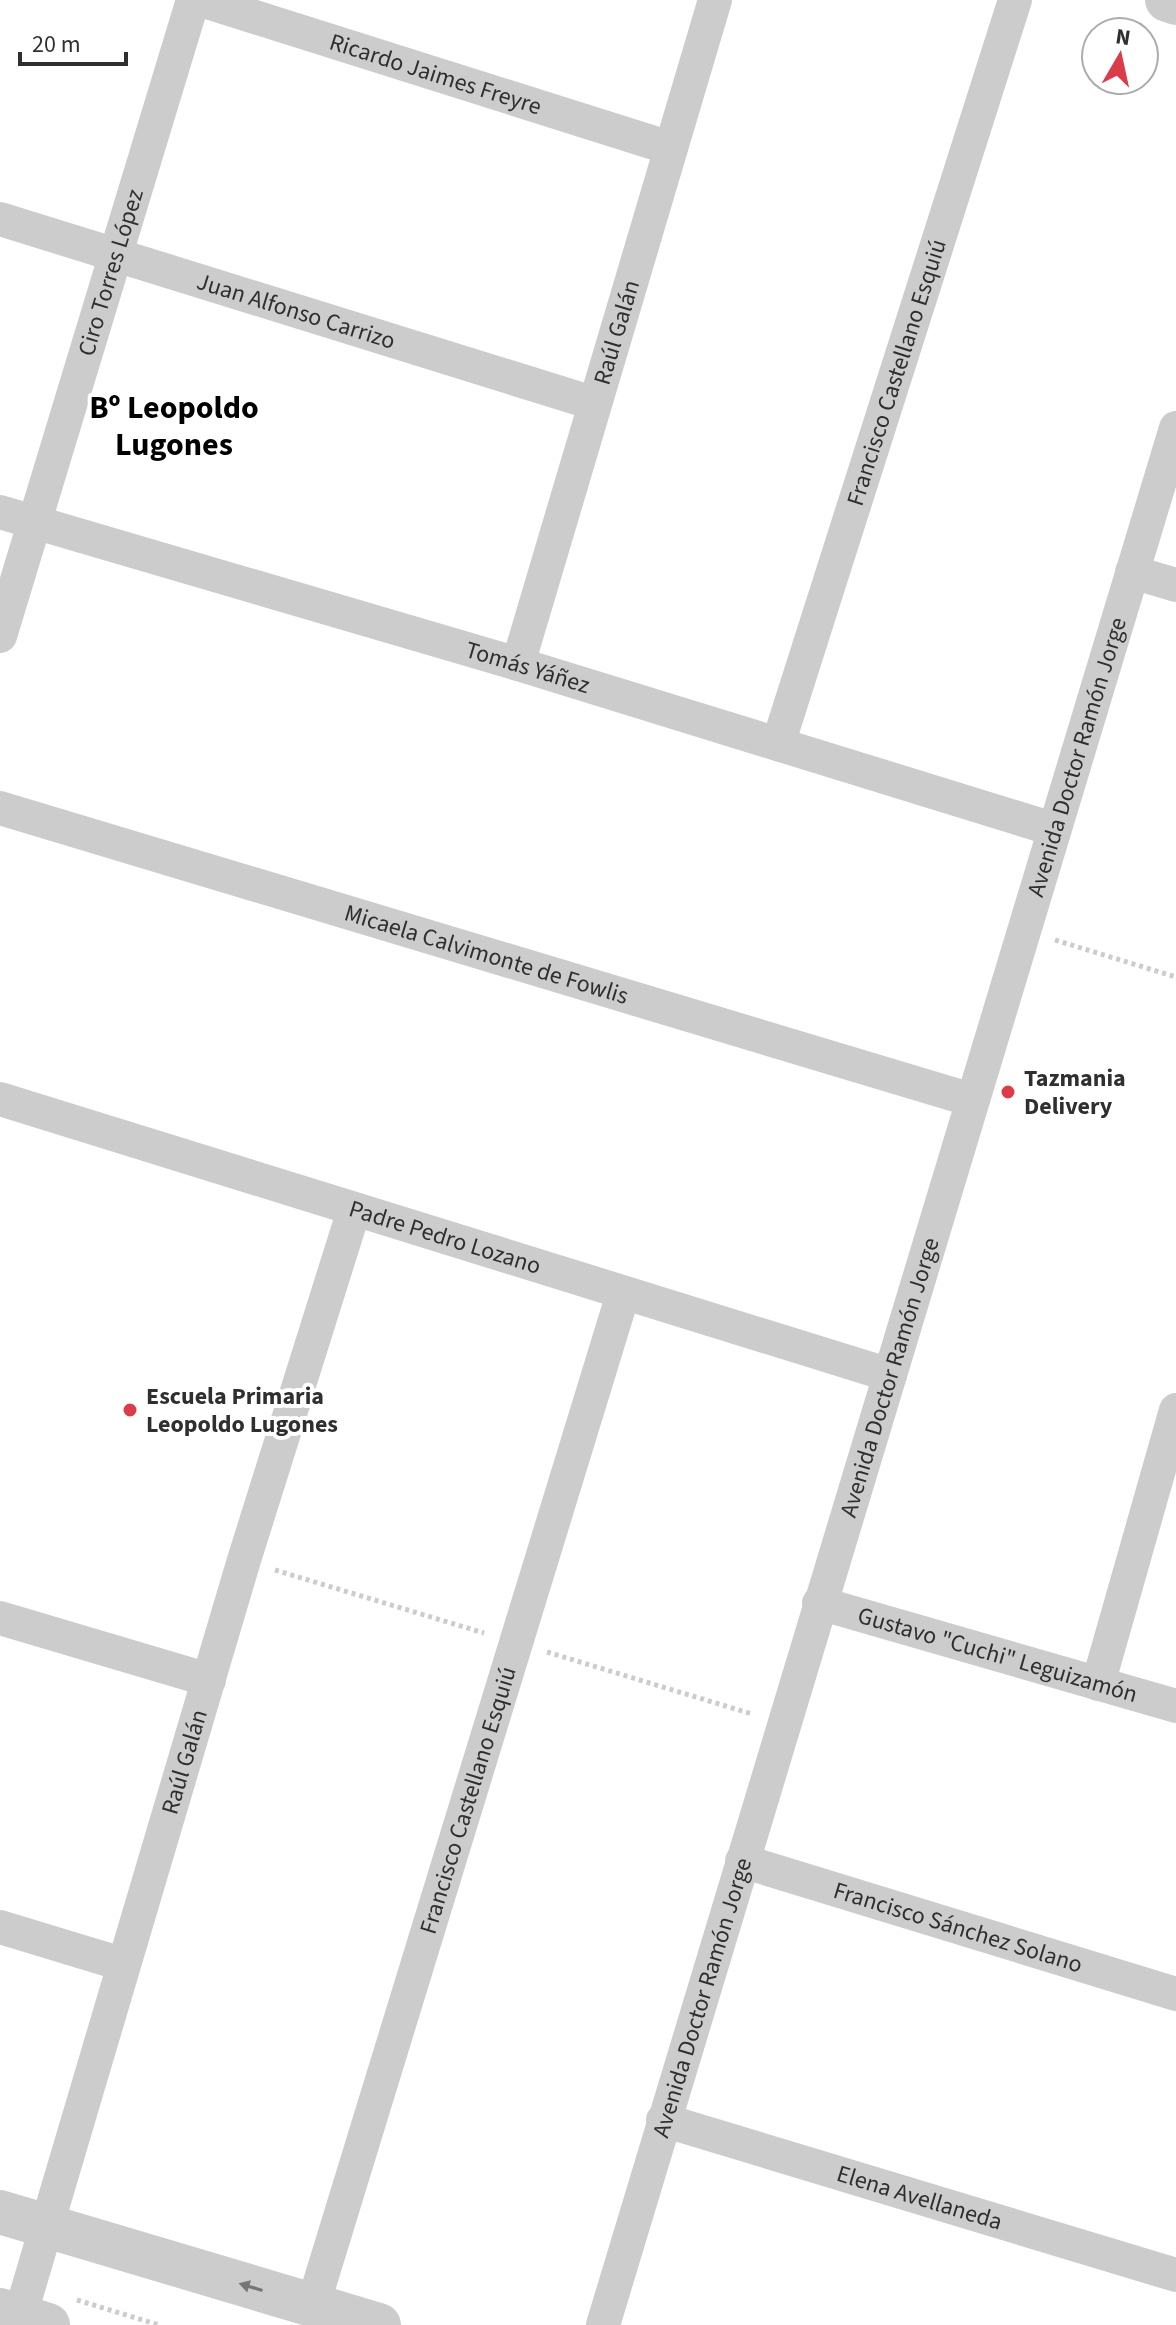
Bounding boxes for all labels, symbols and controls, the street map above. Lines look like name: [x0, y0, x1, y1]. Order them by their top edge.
scale bar: [20, 16, 126, 66]
north arrow: [1080, 16, 1160, 96]
text: N: [1113, 20, 1133, 54]
street label: Ricardo Jaimes Freyre: [325, 25, 546, 124]
text: 20 m: [32, 27, 81, 62]
street label: Ciro Torres López: [69, 185, 153, 360]
street label: Francisco Castellano Esquiú: [838, 235, 956, 510]
street label: Juan Alfonso Carrizo: [192, 264, 399, 359]
street label: Raúl Galán: [585, 276, 649, 389]
district label: Bº Leopoldo Lugones: [89, 385, 259, 468]
street label: Avenida Doctor Ramón Jorge: [1018, 613, 1136, 901]
street label: Tomás Yáñez: [461, 632, 594, 703]
street label: Micaela Calvimonte de Fowlis: [340, 895, 633, 1014]
place label: Tazmania Delivery: [1024, 1061, 1126, 1124]
marker: Tazmania Delivery: [999, 1083, 1017, 1101]
street label: Padre Pedro Lozano: [345, 1191, 545, 1284]
street label: Avenida Doctor Ramón Jorge: [831, 1233, 948, 1522]
place label: Escuela Primaria Leopoldo Lugones: [146, 1379, 338, 1442]
marker: Escuela Primaria Leopoldo Lugones: [121, 1401, 139, 1419]
street label: Gustavo "Cuchi" Leguizamón: [853, 1598, 1142, 1712]
street label: Francisco Castellano Esquiú: [411, 1662, 526, 1938]
street label: Raúl Galán: [153, 1705, 217, 1819]
street label: Avenida Doctor Ramón Jorge: [644, 1854, 761, 2142]
street label: Francisco Sánchez Solano: [829, 1873, 1087, 1982]
street label: Elena Avellaneda: [832, 2156, 1007, 2240]
one-way arrow: [238, 2280, 262, 2293]

